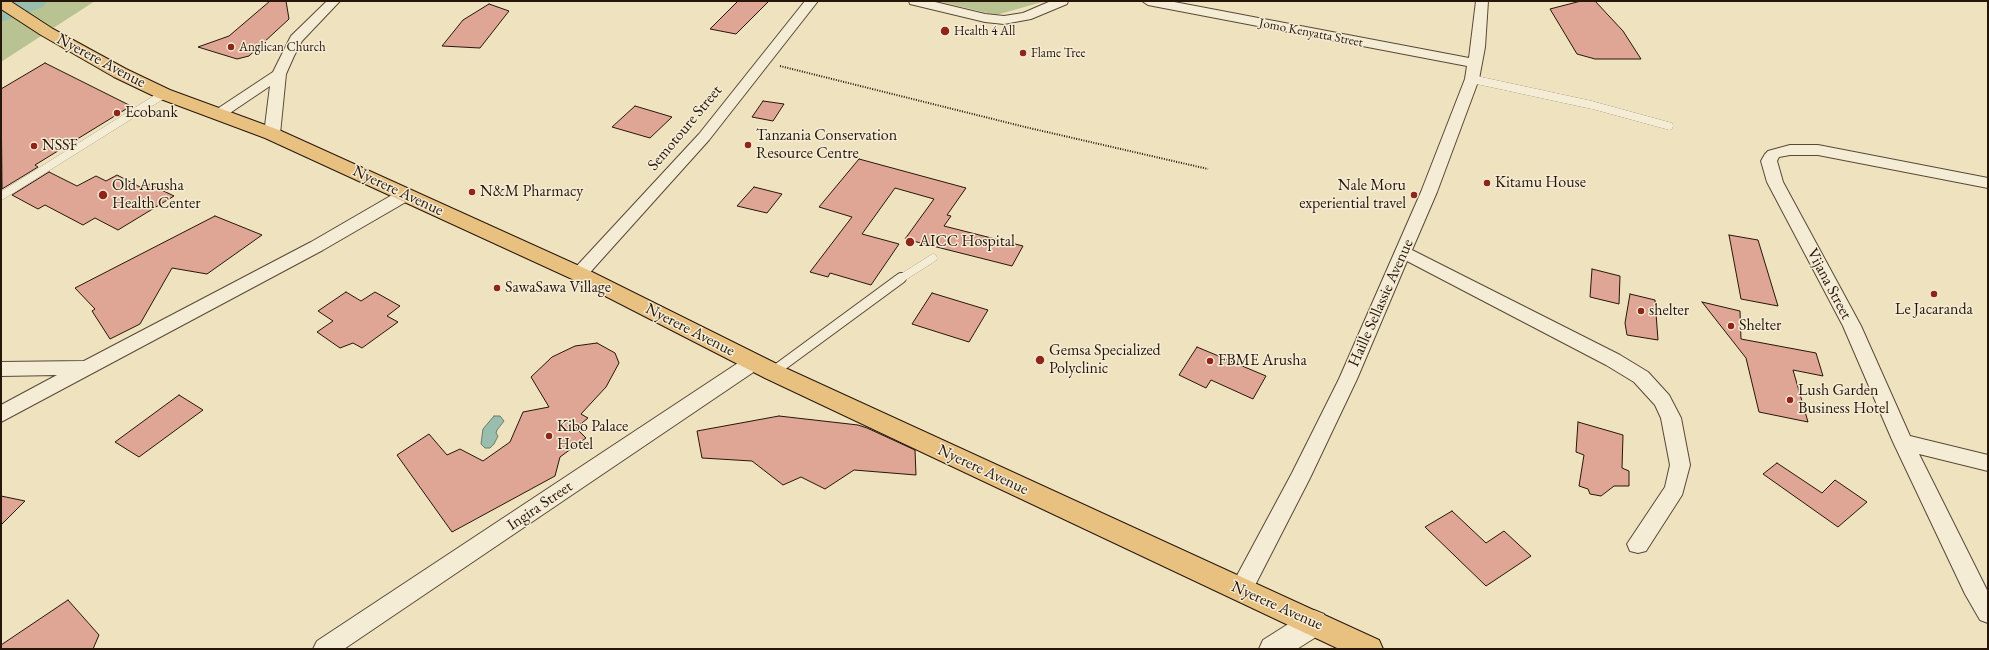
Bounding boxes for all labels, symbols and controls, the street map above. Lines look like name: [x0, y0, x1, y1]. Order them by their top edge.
street label: Jomo Kenyatta Street: [1258, 15, 1364, 51]
place label: Health 4 All: [954, 23, 1015, 39]
marker: Health 4 All: [939, 25, 951, 37]
street label: Nyerere Avenue: [53, 30, 149, 92]
place label: Anglican Church: [239, 39, 326, 55]
marker: Anglican Church: [226, 42, 236, 52]
place label: Flame Tree: [1031, 45, 1086, 61]
marker: Flame Tree: [1018, 48, 1028, 58]
street label: Semotoure Street: [644, 81, 726, 175]
place label: Ecobank: [125, 103, 178, 123]
marker: Ecobank: [112, 108, 122, 118]
place label: Tanzania Conservation Resource Centre: [756, 126, 897, 164]
place label: NSSF: [42, 136, 78, 156]
marker: Tanzania Conservation Resource Centre: [743, 140, 753, 150]
marker: NSSF: [29, 141, 39, 151]
street label: Nyerere Avenue: [350, 162, 446, 220]
place label: Kitamu House: [1495, 173, 1586, 193]
place label: Old Arusha Health Center: [112, 176, 201, 214]
place label: Nale Moru experiential travel: [1299, 176, 1406, 214]
marker: Kitamu House: [1482, 178, 1492, 188]
place label: N&M Pharmacy: [480, 182, 583, 202]
marker: N&M Pharmacy: [467, 187, 477, 197]
marker: Old Arusha Health Center: [97, 189, 109, 201]
marker: Nale Moru experiential travel: [1409, 190, 1419, 200]
place label: AICC Hospital: [919, 232, 1015, 252]
marker: AICC Hospital: [904, 236, 916, 248]
street label: Haille Sellassie Avenue: [1344, 236, 1418, 370]
street label: Vijana Street: [1802, 245, 1856, 323]
place label: SawaSawa Village: [505, 278, 611, 298]
marker: SawaSawa Village: [492, 283, 502, 293]
marker: Le Jacaranda: [1929, 289, 1939, 299]
street label: Nyerere Avenue: [642, 299, 738, 361]
place label: Le Jacaranda: [1895, 300, 1973, 320]
place label: shelter: [1649, 301, 1689, 321]
marker: shelter: [1636, 306, 1646, 316]
place label: Shelter: [1739, 316, 1781, 336]
marker: Shelter: [1726, 321, 1736, 331]
place label: Gemsa Specialized Polyclinic: [1049, 341, 1161, 379]
place label: FBME Arusha: [1218, 351, 1307, 371]
marker: Gemsa Specialized Polyclinic: [1034, 354, 1046, 366]
marker: FBME Arusha: [1205, 356, 1215, 366]
place label: Lush Garden Business Hotel: [1798, 381, 1889, 419]
marker: Lush Garden Business Hotel: [1785, 395, 1795, 405]
place label: Kibo Palace Hotel: [557, 417, 628, 455]
marker: Kibo Palace Hotel: [544, 431, 554, 441]
street label: Nyerere Avenue: [935, 441, 1031, 499]
street label: Ingira Street: [504, 477, 576, 535]
street label: Nyerere Avenue: [1228, 577, 1326, 635]

